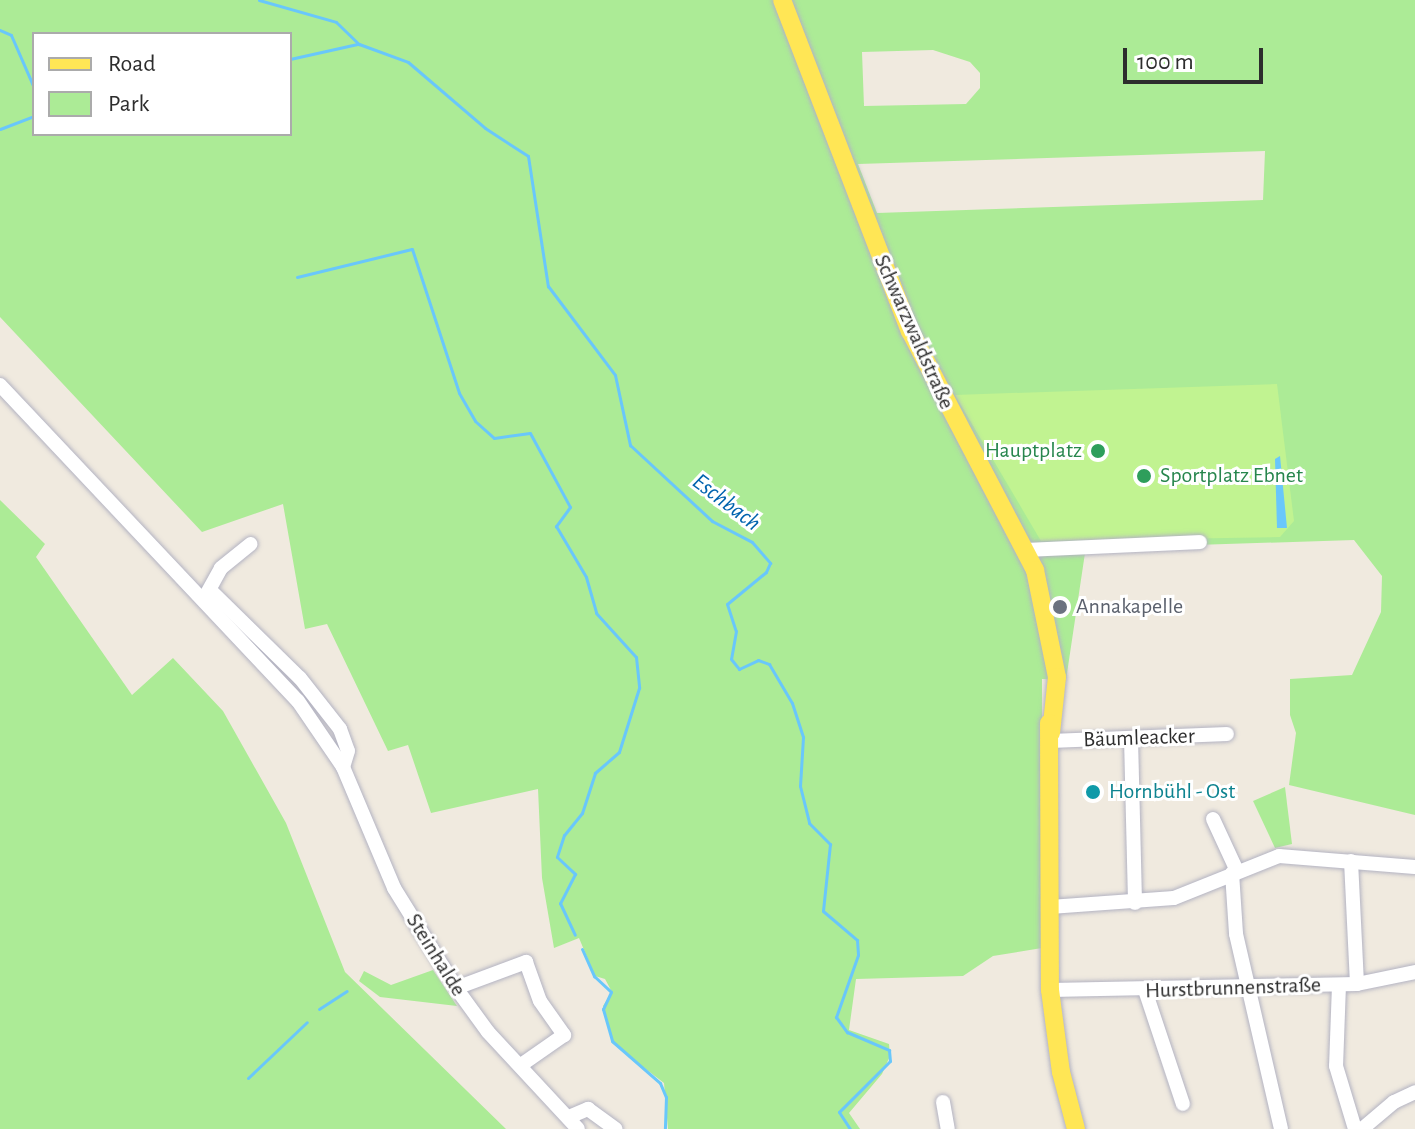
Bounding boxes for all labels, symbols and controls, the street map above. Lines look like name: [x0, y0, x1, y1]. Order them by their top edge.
legend: [32, 32, 292, 136]
scale bar: [1127, 32, 1267, 82]
text: 100 m: [1137, 50, 1194, 74]
text: Road: [108, 52, 156, 76]
text: Park: [108, 92, 149, 116]
street label: Schwarzwaldstraße: [868, 251, 960, 413]
place label: Hauptplatz: [985, 438, 1082, 464]
marker: Hauptplatz: [1089, 442, 1107, 460]
place label: Sportplatz Ebnet: [1160, 463, 1303, 489]
marker: Sportplatz Ebnet: [1135, 467, 1153, 485]
water label: Eschbach: [686, 468, 766, 538]
place label: Annakapelle: [1076, 594, 1183, 620]
marker: Annakapelle: [1051, 598, 1069, 616]
street label: Bäumleacker: [1083, 723, 1195, 753]
place label: Hornbühl - Ost: [1109, 779, 1235, 805]
marker: Hornbühl - Ost: [1084, 783, 1102, 801]
street label: Steinhalde: [400, 909, 472, 1001]
street label: Hurstbrunnenstraße: [1145, 972, 1321, 1004]

